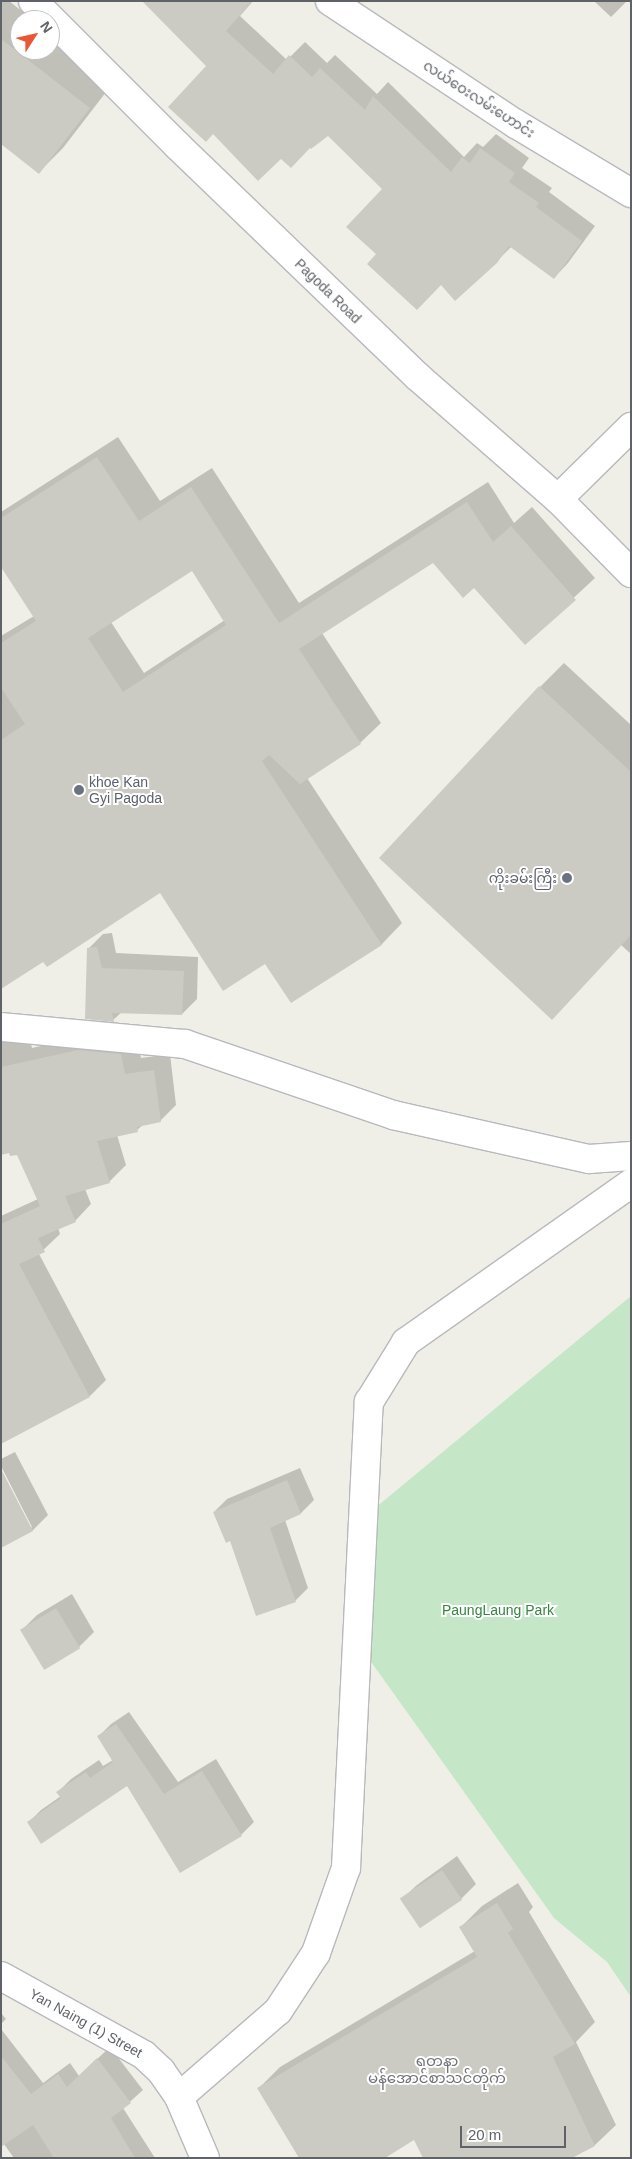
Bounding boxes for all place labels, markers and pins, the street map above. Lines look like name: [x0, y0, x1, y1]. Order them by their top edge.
place label: khoe Kan Gyi Pagoda: [89, 774, 162, 806]
marker: khoe Kan Gyi Pagoda: [73, 784, 85, 796]
place label: ကိုးခမ်းကြီး: [489, 870, 557, 886]
marker: ကိုးခမ်းကြီး: [561, 872, 573, 884]

